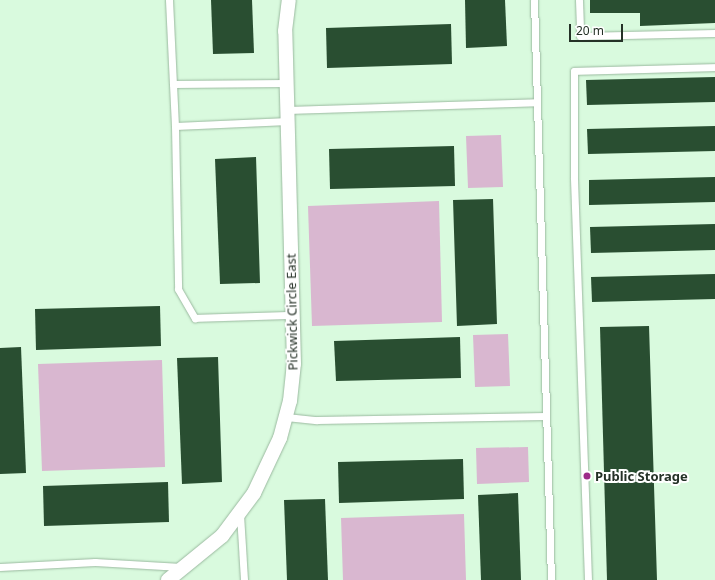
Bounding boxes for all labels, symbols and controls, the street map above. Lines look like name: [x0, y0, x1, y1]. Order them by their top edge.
scale bar: [571, 16, 625, 42]
text: 20 m: [576, 22, 604, 39]
street label: Pickwick Circle East: [283, 253, 301, 371]
place label: Public Storage: [595, 468, 688, 484]
marker: Public Storage: [582, 471, 592, 481]

